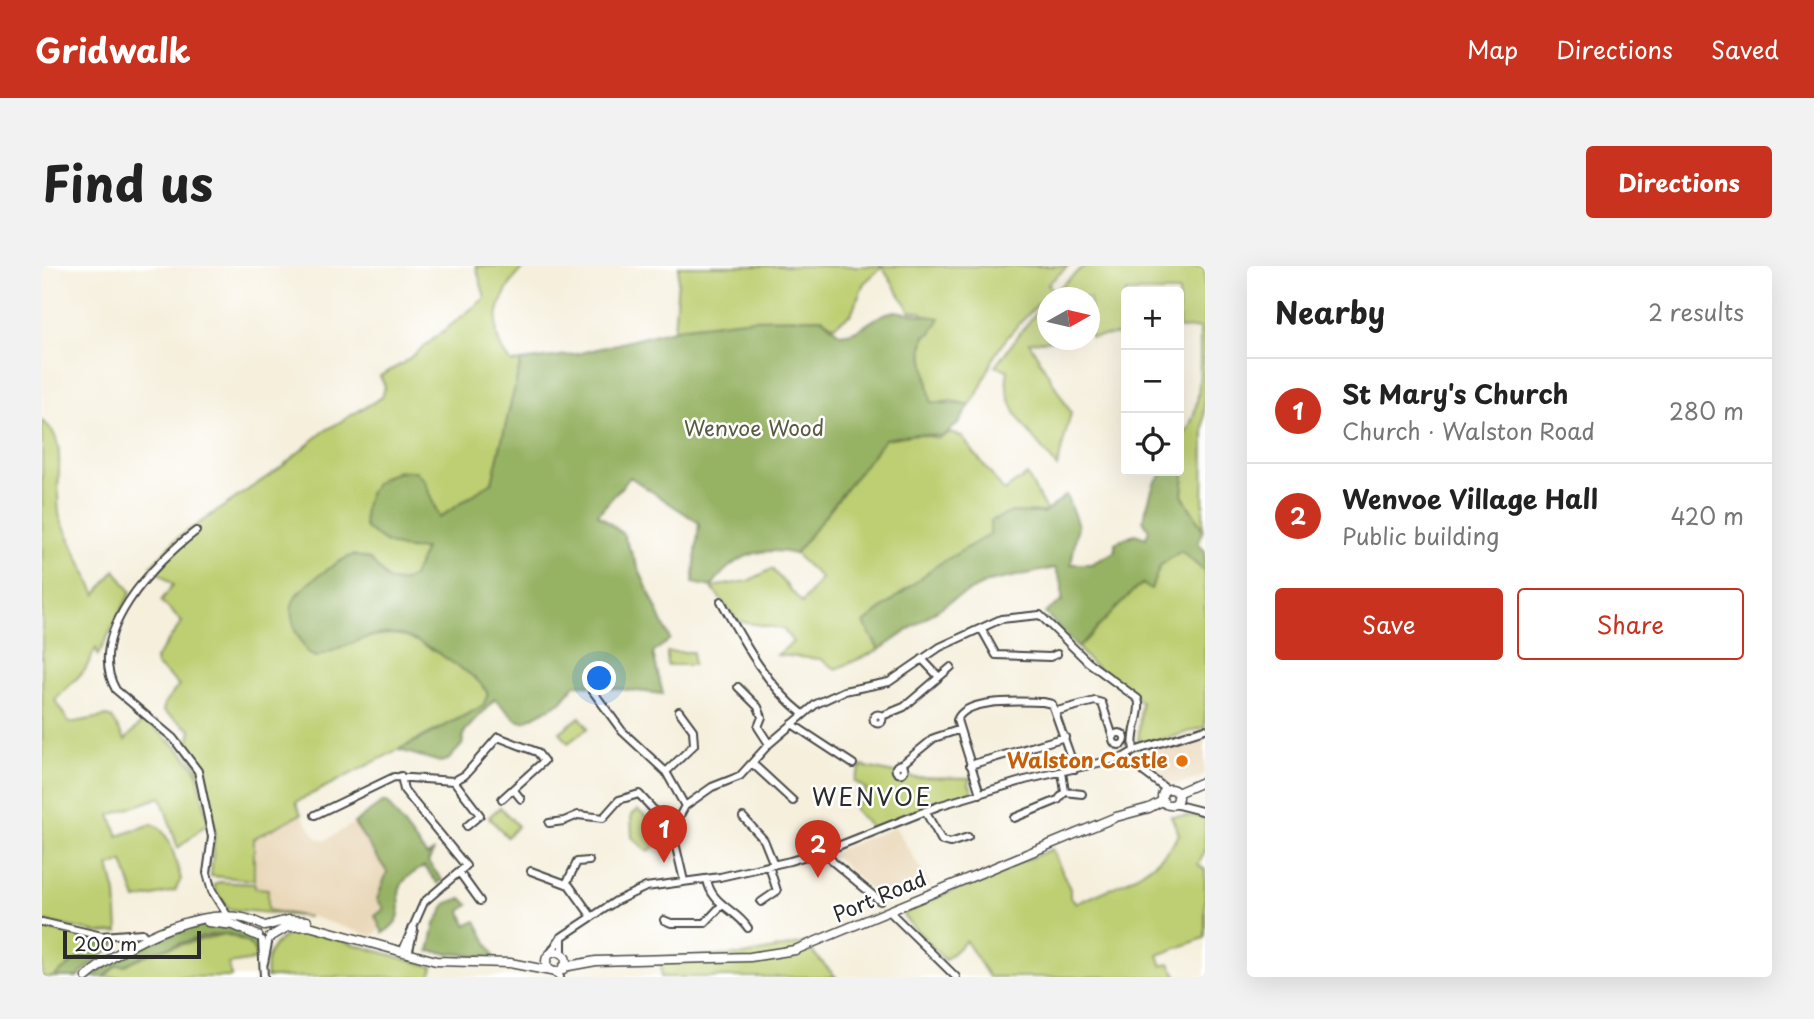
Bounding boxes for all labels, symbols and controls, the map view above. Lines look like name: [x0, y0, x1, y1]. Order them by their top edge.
text: Gridwalk: [35, 24, 191, 74]
text: Map: [1467, 31, 1518, 67]
text: Directions: [1556, 31, 1673, 67]
text: Saved: [1711, 31, 1779, 67]
text: Find us: [42, 145, 213, 219]
button: Directions: [1586, 146, 1772, 218]
north arrow: [1037, 287, 1100, 350]
map controls: [1121, 287, 1184, 476]
button: +: [1121, 287, 1184, 350]
text: Nearby: [1275, 289, 1385, 334]
text: 2 results: [1648, 294, 1744, 329]
button: −: [1121, 350, 1184, 413]
text: St Mary's Church: [1342, 374, 1569, 413]
text: 1: [1293, 393, 1304, 428]
text: 280 m: [1669, 393, 1744, 428]
park label: Wenvoe Wood: [684, 411, 824, 443]
button: locate: [1121, 413, 1184, 476]
text: Church · Walston Road: [1342, 413, 1595, 448]
text: Wenvoe Village Hall: [1342, 479, 1598, 518]
text: 2: [1290, 498, 1306, 533]
text: 420 m: [1670, 498, 1744, 533]
text: Public building: [1342, 518, 1499, 553]
button: Save: [1275, 588, 1503, 660]
button: Share: [1517, 588, 1744, 660]
your location: [582, 661, 616, 695]
place label: Walston Castle: [1007, 743, 1168, 775]
marker: Walston Castle: [1174, 753, 1190, 769]
district label: WENVOE: [812, 778, 932, 814]
pin: 1: [641, 805, 687, 863]
pin: 2: [795, 820, 841, 878]
street label: Port Road: [827, 861, 931, 929]
scale bar: [63, 928, 201, 960]
text: 200 m: [74, 929, 137, 957]

